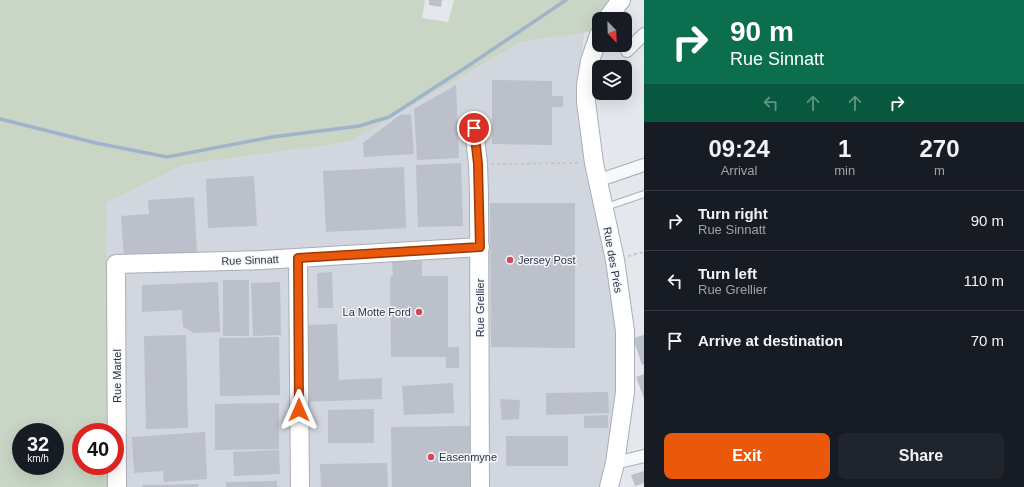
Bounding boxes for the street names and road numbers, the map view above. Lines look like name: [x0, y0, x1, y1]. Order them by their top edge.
street label: Rue des Prés: [601, 226, 625, 294]
street label: Rue Sinnatt: [221, 253, 279, 267]
street label: Rue Grellier: [474, 278, 486, 337]
street label: Rue Martel: [111, 349, 123, 403]

